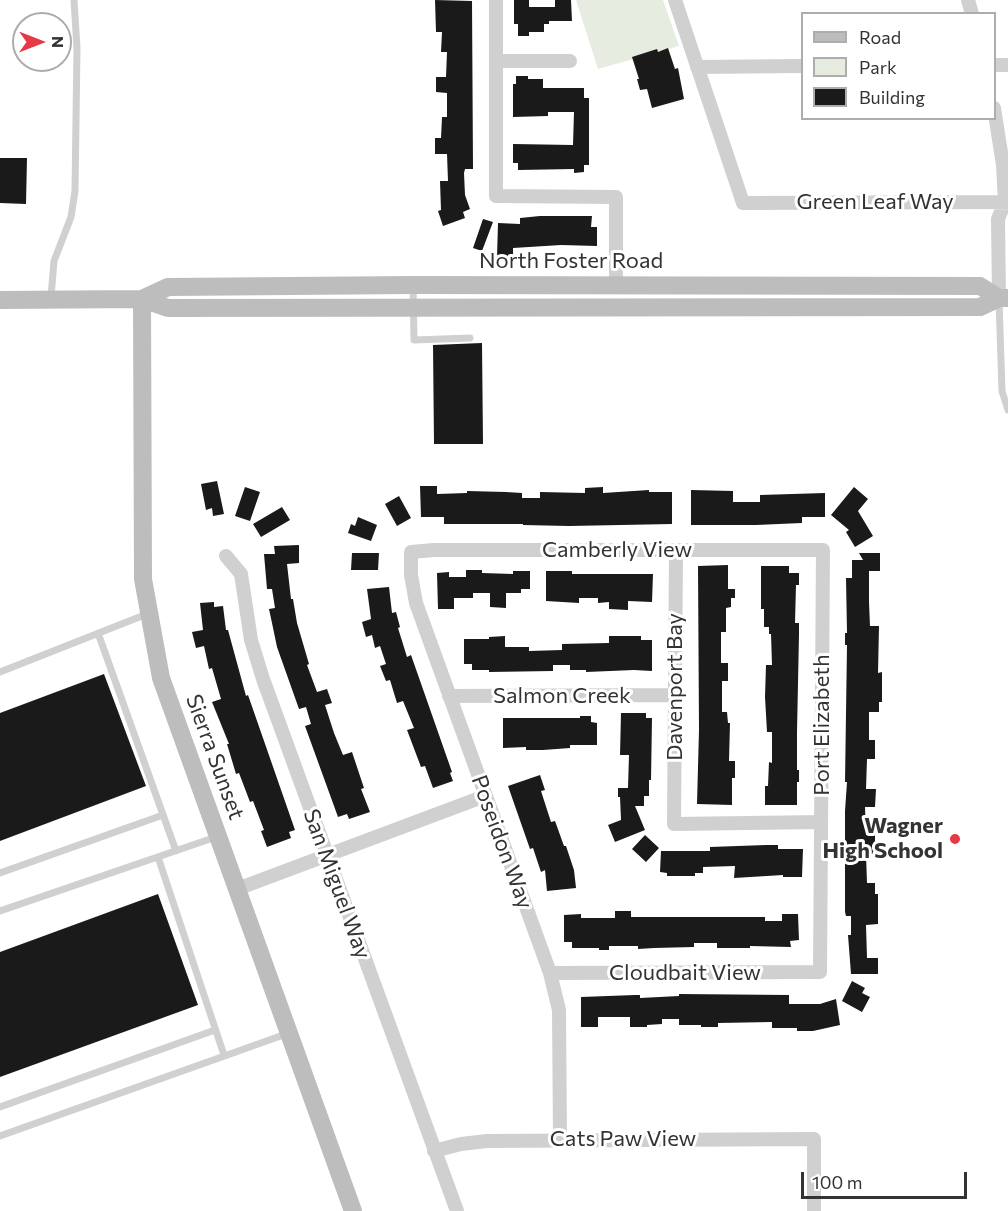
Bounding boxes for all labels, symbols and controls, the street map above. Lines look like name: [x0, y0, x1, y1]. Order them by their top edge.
north arrow: [12, 12, 72, 72]
legend: [801, 12, 996, 120]
text: Road: [859, 26, 901, 48]
text: N: [49, 36, 68, 48]
text: Park: [859, 56, 897, 78]
text: Building: [859, 86, 925, 108]
street label: Green Leaf Way: [796, 189, 954, 215]
street label: North Foster Road: [479, 248, 663, 274]
street label: Camberly View: [542, 537, 692, 563]
street label: Davenport Bay: [662, 613, 688, 761]
street label: Port Elizabeth: [809, 654, 835, 796]
street label: Salmon Creek: [493, 683, 631, 709]
street label: Sierra Sunset: [180, 691, 250, 823]
street label: Poseidon Way: [466, 772, 538, 912]
street label: San Miguel Way: [298, 805, 376, 963]
place label: Wagner High School: [822, 813, 943, 864]
marker: Wagner High School: [948, 832, 962, 846]
street label: Cloudbait View: [609, 960, 761, 986]
street label: Cats Paw View: [550, 1126, 696, 1152]
scale bar: [804, 1160, 970, 1198]
text: 100 m: [812, 1171, 862, 1193]

